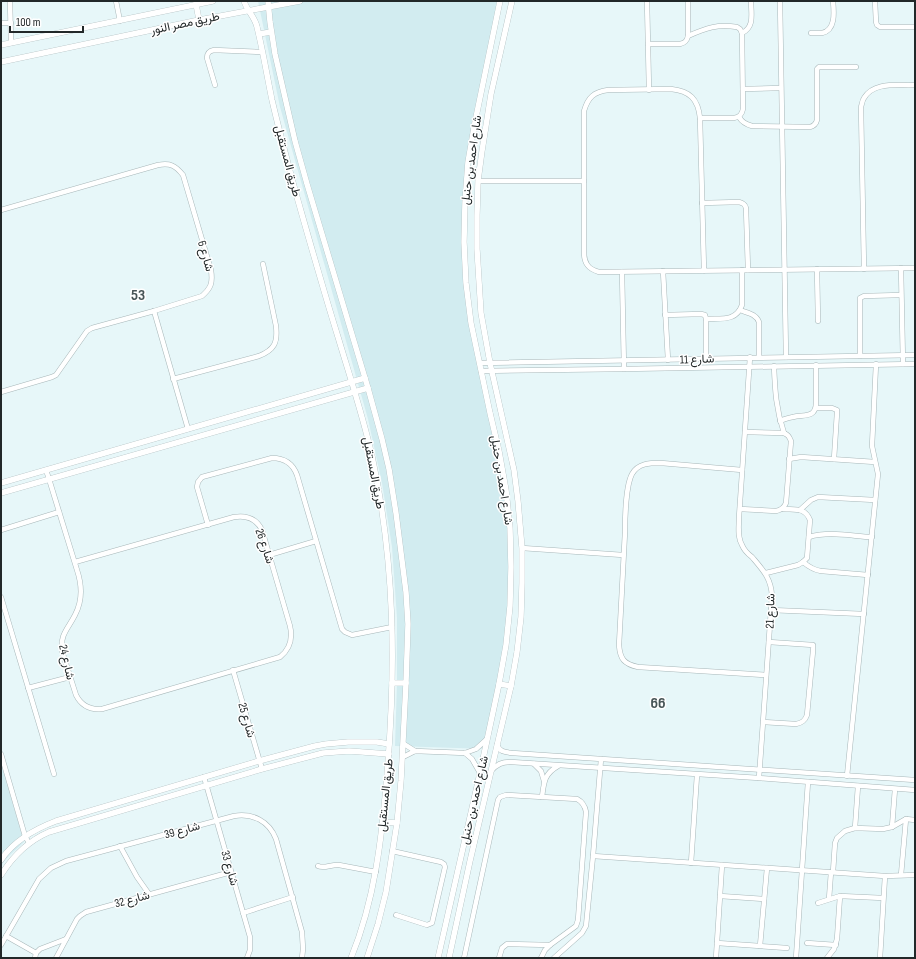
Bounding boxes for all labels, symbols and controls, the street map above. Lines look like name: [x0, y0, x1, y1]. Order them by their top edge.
scale bar: [10, 8, 83, 34]
street label: طريق مصر النور: [148, 9, 221, 38]
text: 100 m: [16, 15, 41, 30]
street label: شارع احمد بن حنبل: [458, 114, 486, 206]
street label: طريق المستقبل: [271, 124, 304, 199]
street label: شارع 6: [193, 239, 217, 274]
district label: 53: [131, 286, 145, 305]
street label: شارع 11: [680, 351, 715, 369]
street label: شارع احمد بن حنبل: [486, 434, 516, 526]
street label: طريق المستقبل: [359, 436, 388, 511]
street label: شارع 26: [251, 527, 278, 566]
street label: شارع 21: [762, 593, 780, 629]
street label: شارع 24: [54, 643, 78, 682]
district label: 66: [650, 694, 666, 713]
street label: شارع 25: [233, 701, 259, 740]
street label: شارع احمد بن حنبل: [457, 754, 493, 846]
street label: طريق المستقبل: [374, 758, 397, 832]
street label: شارع 39: [163, 819, 202, 843]
street label: شارع 33: [216, 849, 242, 888]
street label: شارع 32: [113, 888, 152, 912]

